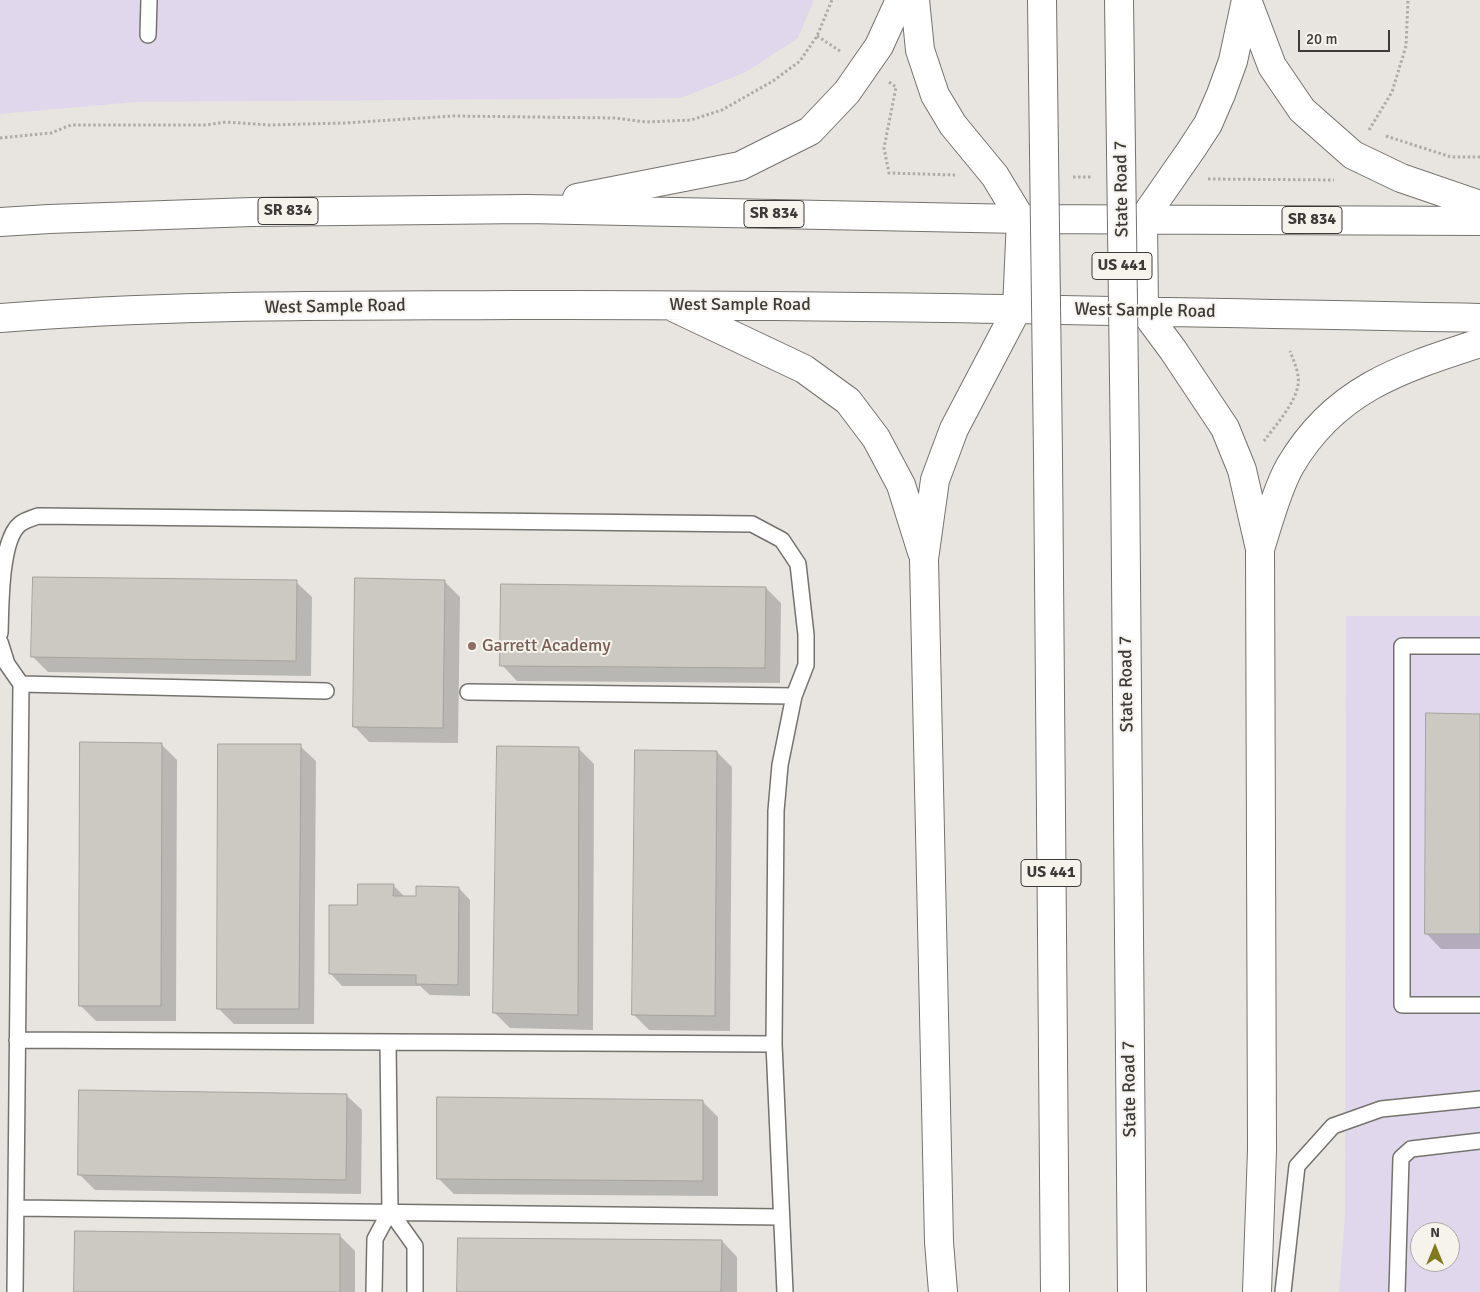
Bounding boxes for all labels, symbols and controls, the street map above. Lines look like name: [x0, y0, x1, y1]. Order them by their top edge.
scale bar: [1300, 20, 1392, 52]
text: 20 m: [1306, 30, 1337, 48]
street label: State Road 7: [1110, 141, 1134, 237]
road number: SR 834: [258, 198, 318, 225]
road number: SR 834: [744, 200, 804, 228]
road number: SR 834: [1282, 206, 1342, 234]
road number: US 441: [1092, 252, 1152, 280]
street label: West Sample Road: [669, 294, 811, 316]
street label: West Sample Road: [264, 295, 406, 319]
street label: West Sample Road: [1074, 299, 1216, 323]
place label: Garrett Academy: [482, 635, 611, 657]
street label: State Road 7: [1115, 636, 1139, 732]
marker: Garrett Academy: [466, 640, 478, 652]
road number: US 441: [1021, 860, 1081, 886]
street label: State Road 7: [1118, 1041, 1142, 1137]
north arrow: [1410, 1222, 1460, 1272]
text: N: [1430, 1224, 1440, 1241]

